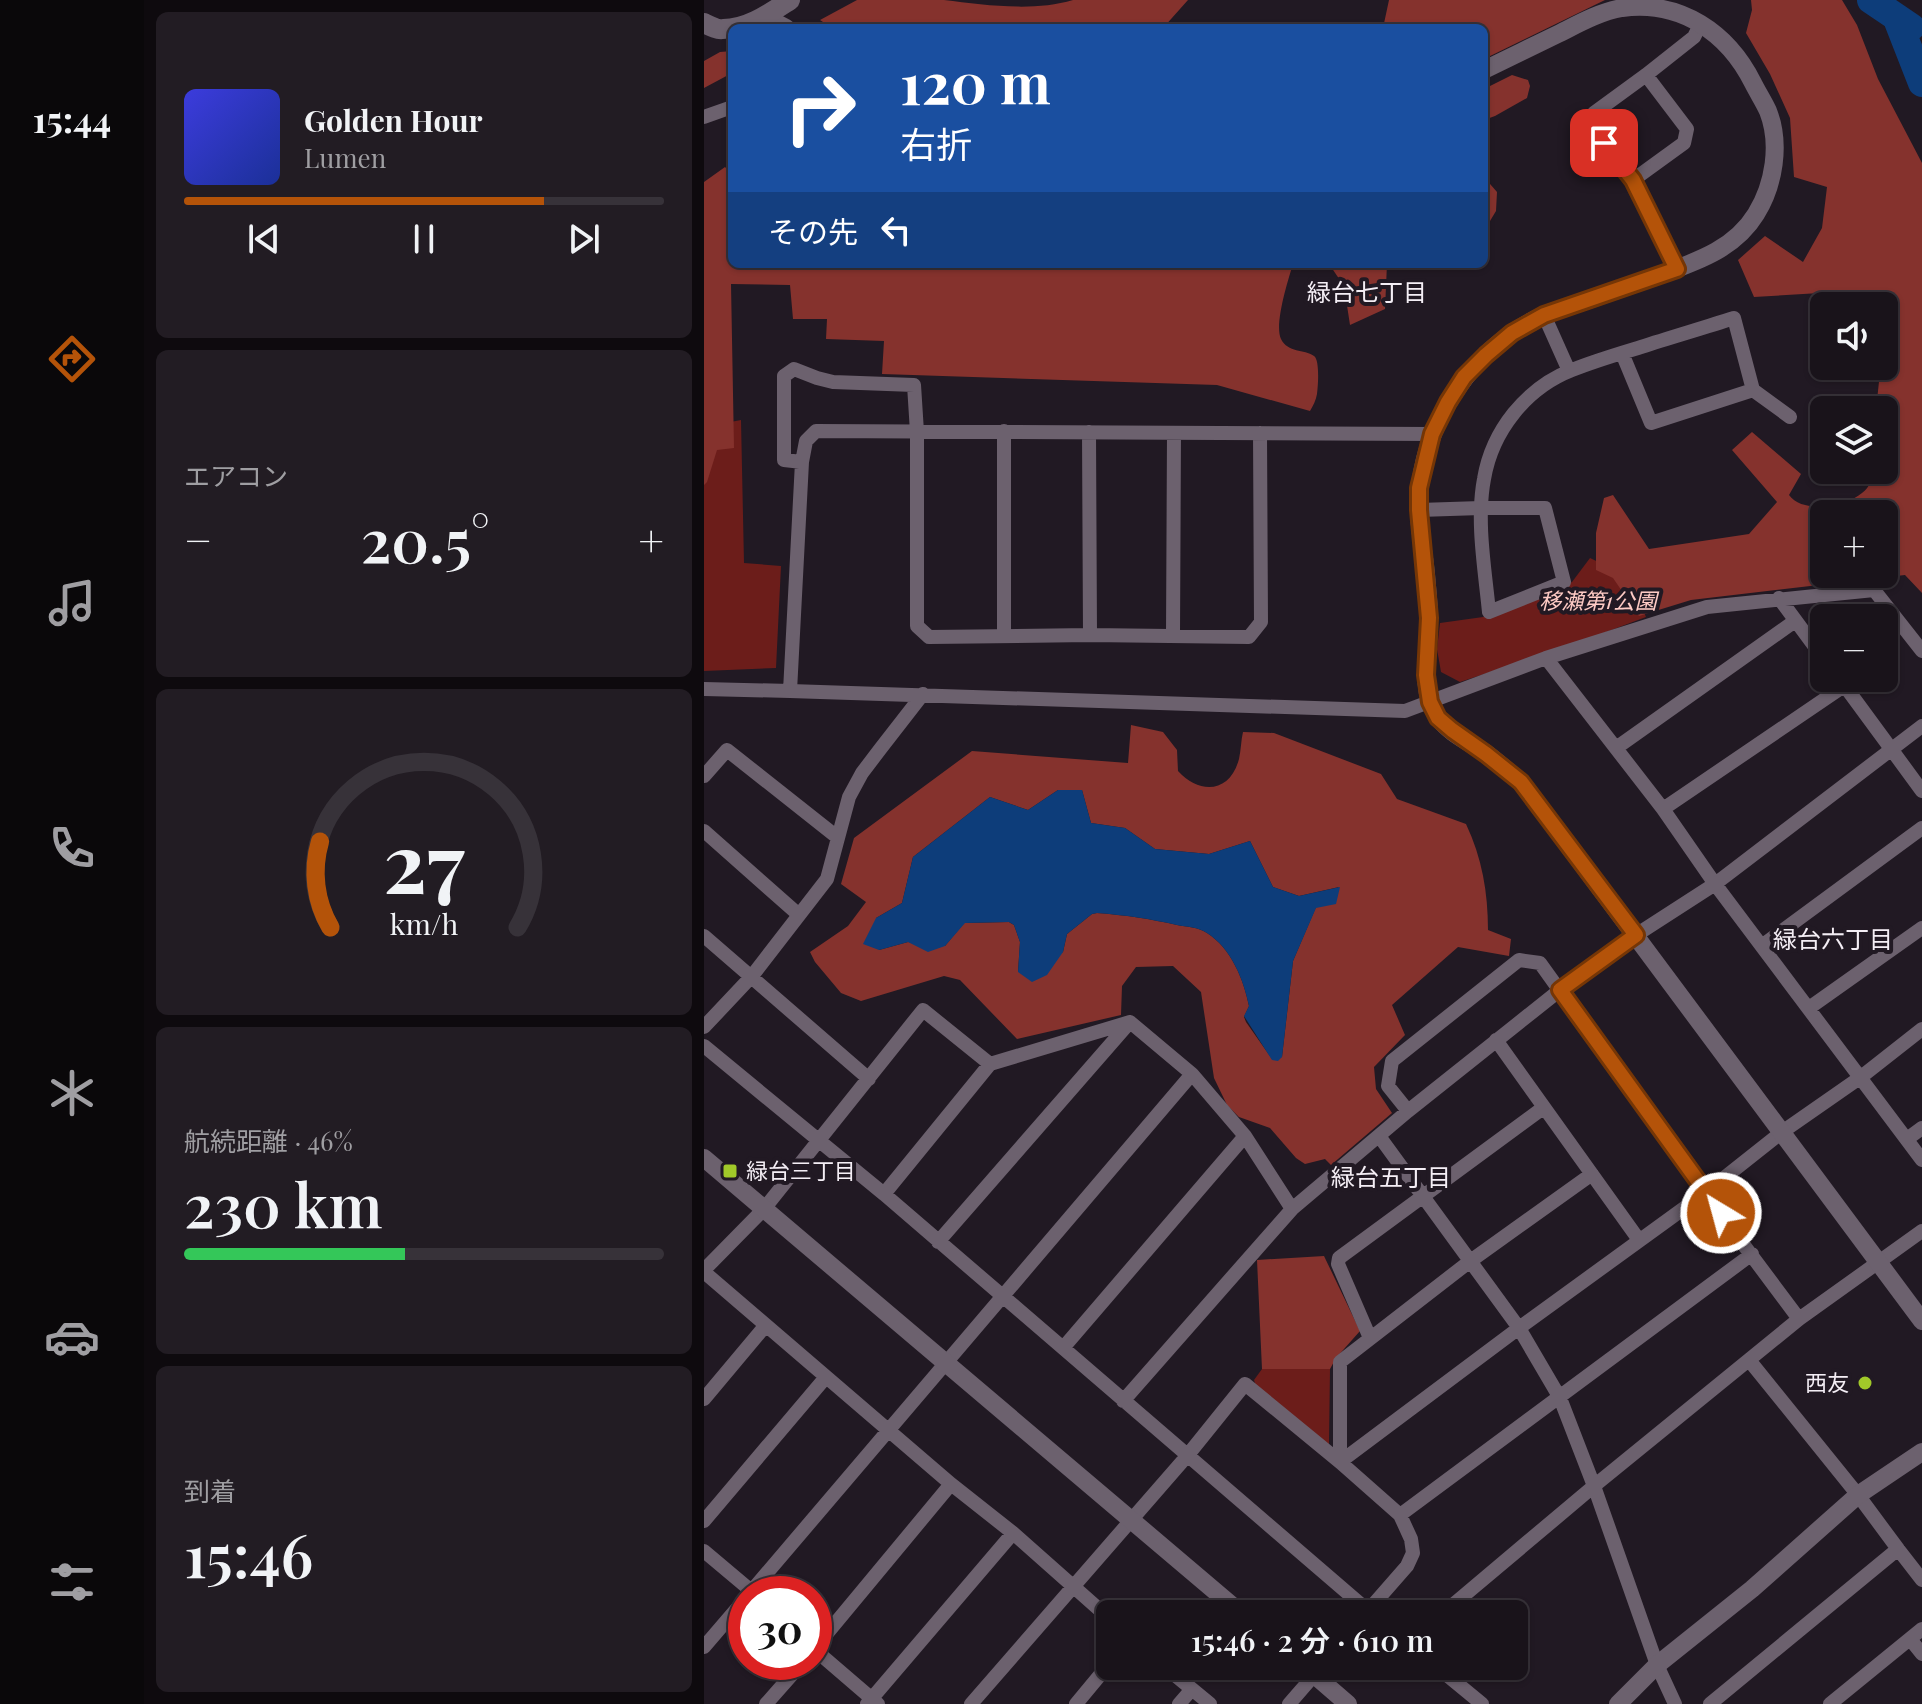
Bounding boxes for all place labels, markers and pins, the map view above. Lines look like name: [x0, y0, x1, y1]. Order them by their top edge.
pin: [1570, 109, 1638, 177]
place label: 緑台三丁目: [746, 1155, 856, 1185]
marker: 緑台三丁目: [721, 1162, 739, 1180]
place label: 西友: [1805, 1367, 1849, 1397]
marker: 西友: [1856, 1374, 1874, 1392]

